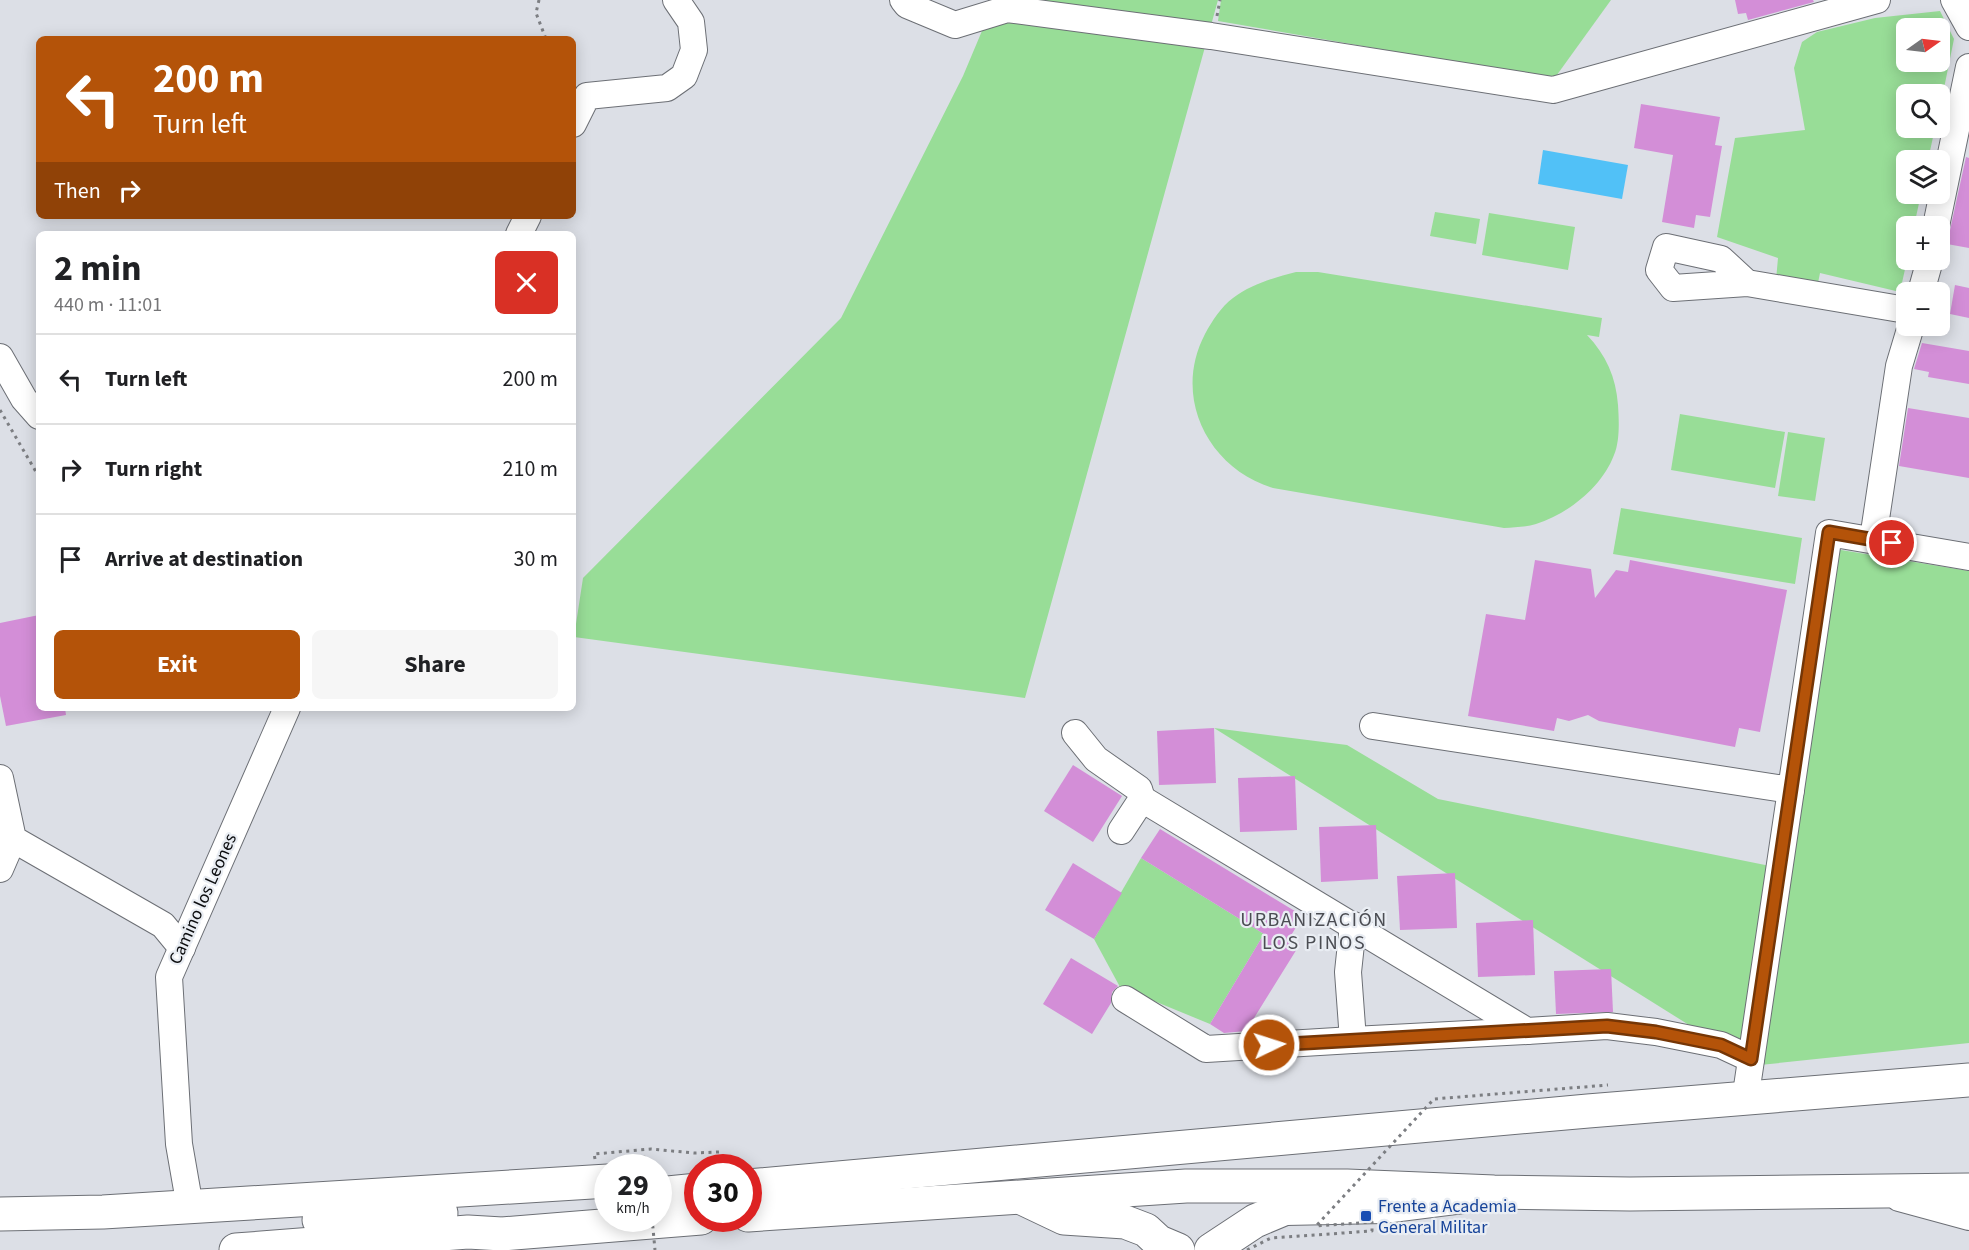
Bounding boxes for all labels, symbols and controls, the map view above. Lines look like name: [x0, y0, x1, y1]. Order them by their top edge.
north arrow: [1896, 18, 1950, 72]
map controls: [1896, 18, 1950, 336]
text: 200 m: [153, 49, 264, 109]
icon: left: [54, 60, 132, 138]
button: search: [1896, 84, 1950, 138]
text: Turn left: [153, 105, 247, 144]
button: layers: [1896, 150, 1950, 204]
icon: right: [113, 174, 146, 207]
text: Then: [54, 175, 101, 207]
button: +: [1896, 216, 1950, 270]
text: 2 min: [54, 243, 142, 294]
button: close: [495, 251, 558, 314]
button: −: [1896, 282, 1950, 336]
text: 440 m · 11:01: [54, 291, 162, 319]
icon: left: [54, 363, 87, 396]
text: Turn left: [105, 363, 187, 395]
text: 200 m: [503, 363, 558, 395]
icon: right: [54, 453, 87, 486]
text: Turn right: [105, 453, 202, 485]
text: 210 m: [503, 453, 558, 485]
pin: [1866, 517, 1917, 568]
icon: arrive: [1875, 526, 1908, 559]
icon: arrive: [54, 543, 87, 576]
text: Arrive at destination: [105, 543, 303, 575]
text: 30 m: [513, 543, 558, 575]
button: Exit: [54, 630, 300, 699]
button: Share: [312, 630, 558, 699]
street label: Camino los Leones: [163, 830, 243, 968]
district label: URBANIZACIÓN LOS PINOS: [1240, 906, 1388, 957]
position arrow: [1237, 1013, 1301, 1077]
speed limit sign: 30: [684, 1154, 762, 1232]
text: 29: [617, 1164, 649, 1207]
place label: Frente a Academia General Militar: [1378, 1194, 1517, 1240]
text: km/h: [616, 1198, 650, 1219]
marker: Frente a Academia General Militar: [1359, 1209, 1373, 1223]

